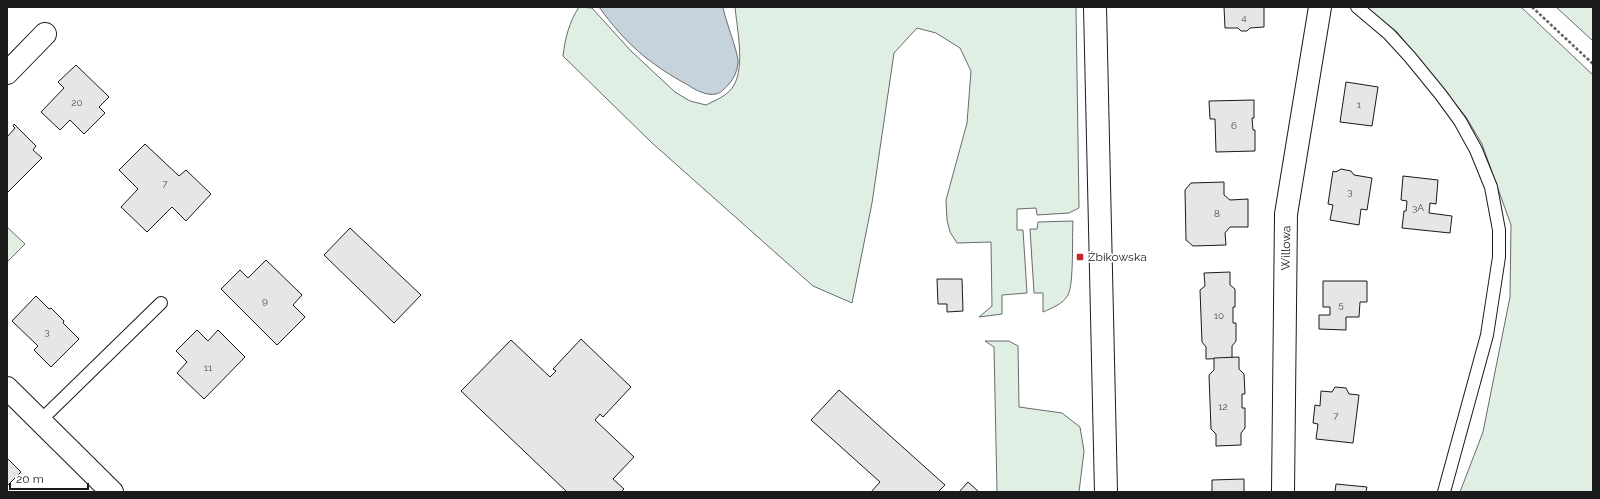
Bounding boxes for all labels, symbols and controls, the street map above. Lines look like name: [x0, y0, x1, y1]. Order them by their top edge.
house number: 4: [1241, 12, 1247, 23]
house number: 20: [71, 97, 83, 108]
house number: 1: [1357, 99, 1362, 110]
house number: 6: [1231, 120, 1237, 131]
house number: 7: [162, 178, 168, 189]
house number: 3: [1347, 186, 1353, 197]
house number: 3A: [1412, 202, 1424, 213]
house number: 8: [1214, 208, 1220, 219]
street label: Willowa: [1279, 225, 1293, 271]
place label: Żbikowska: [1088, 250, 1147, 264]
marker: Żbikowska: [1075, 252, 1085, 262]
house number: 9: [262, 295, 268, 306]
house number: 5: [1338, 299, 1344, 310]
house number: 10: [1214, 310, 1224, 321]
house number: 3: [44, 326, 50, 337]
house number: 11: [204, 362, 213, 373]
house number: 12: [1218, 401, 1228, 412]
house number: 7: [1333, 410, 1339, 421]
scale bar: [10, 465, 88, 491]
text: 20 m: [16, 472, 44, 486]

